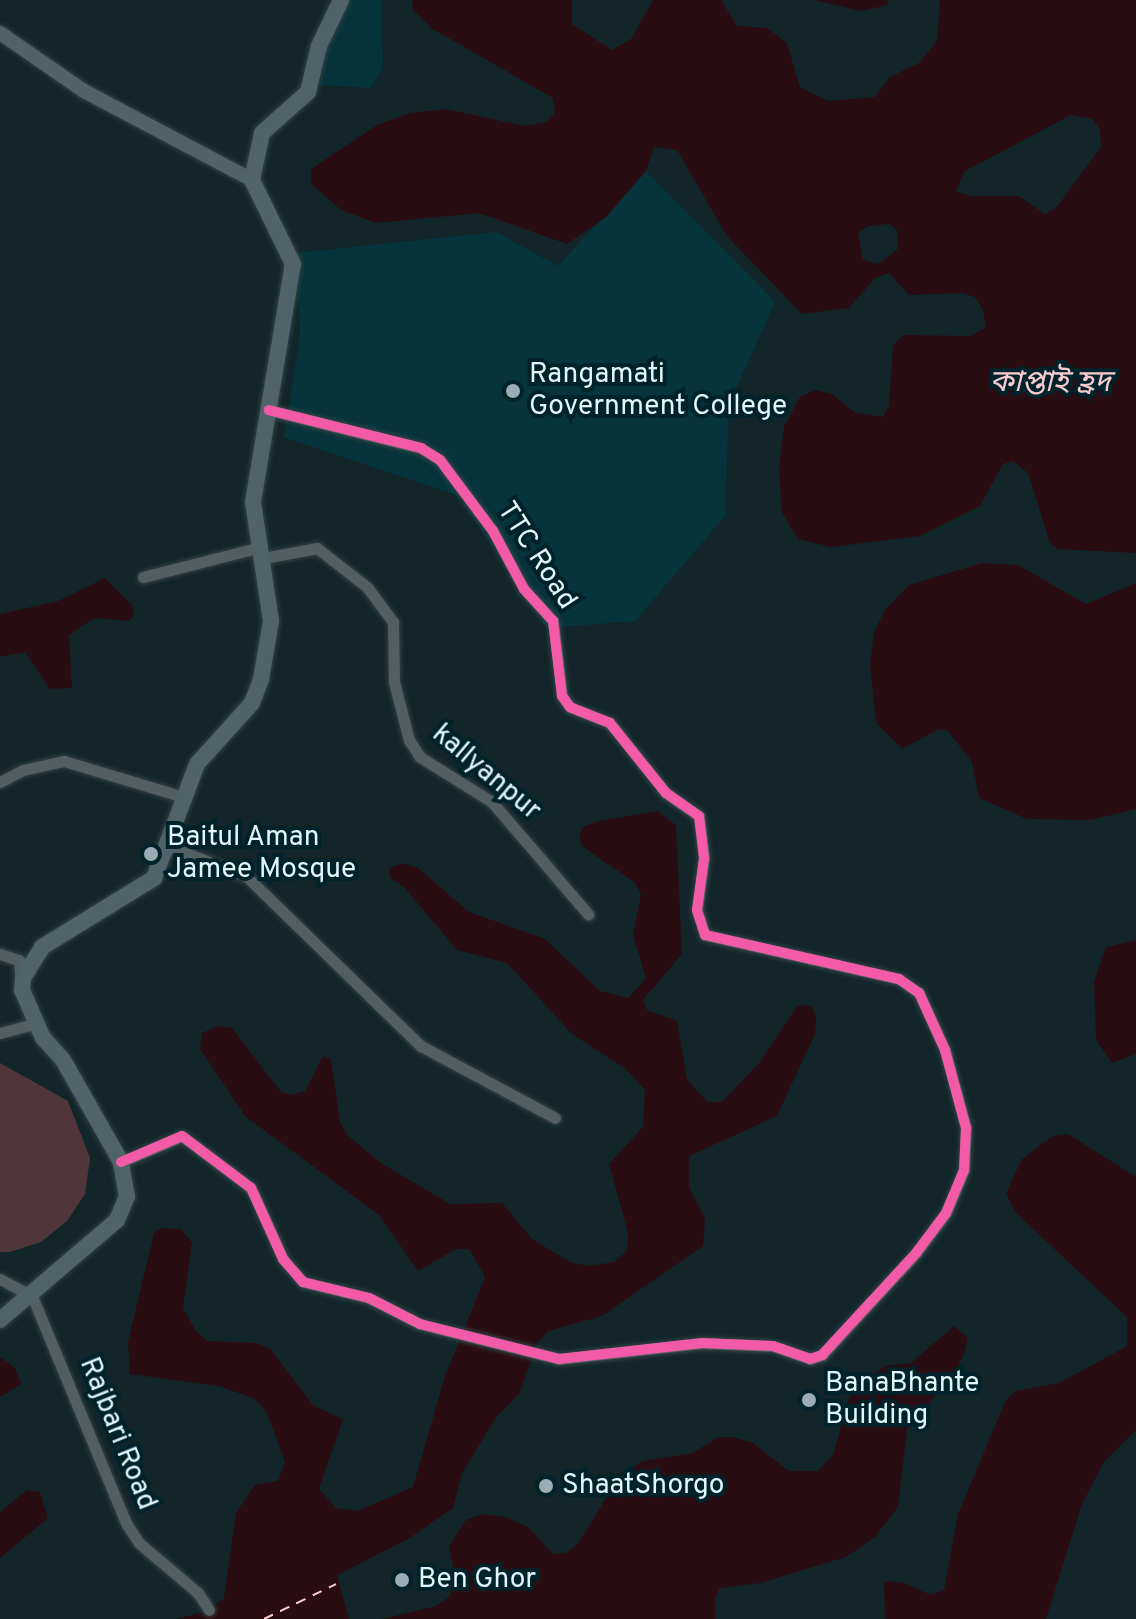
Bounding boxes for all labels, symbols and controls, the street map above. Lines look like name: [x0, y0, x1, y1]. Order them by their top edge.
place label: Rangamati Government College: [529, 358, 787, 424]
water label: কাপ্তাই হ্রদ: [990, 366, 1110, 402]
marker: Rangamati Government College: [504, 382, 522, 400]
street label: TTC Road: [489, 496, 583, 616]
street label: kallyanpur: [425, 718, 547, 828]
place label: Baitul Aman Jamee Mosque: [167, 821, 356, 887]
marker: Baitul Aman Jamee Mosque: [142, 845, 160, 863]
street label: Rajbari Road: [71, 1353, 163, 1515]
place label: BanaBhante Building: [825, 1367, 979, 1433]
marker: BanaBhante Building: [800, 1391, 818, 1409]
place label: ShaatShorgo: [562, 1469, 724, 1503]
marker: ShaatShorgo: [537, 1477, 555, 1495]
place label: Ben Ghor: [418, 1563, 536, 1597]
marker: Ben Ghor: [393, 1571, 411, 1589]

